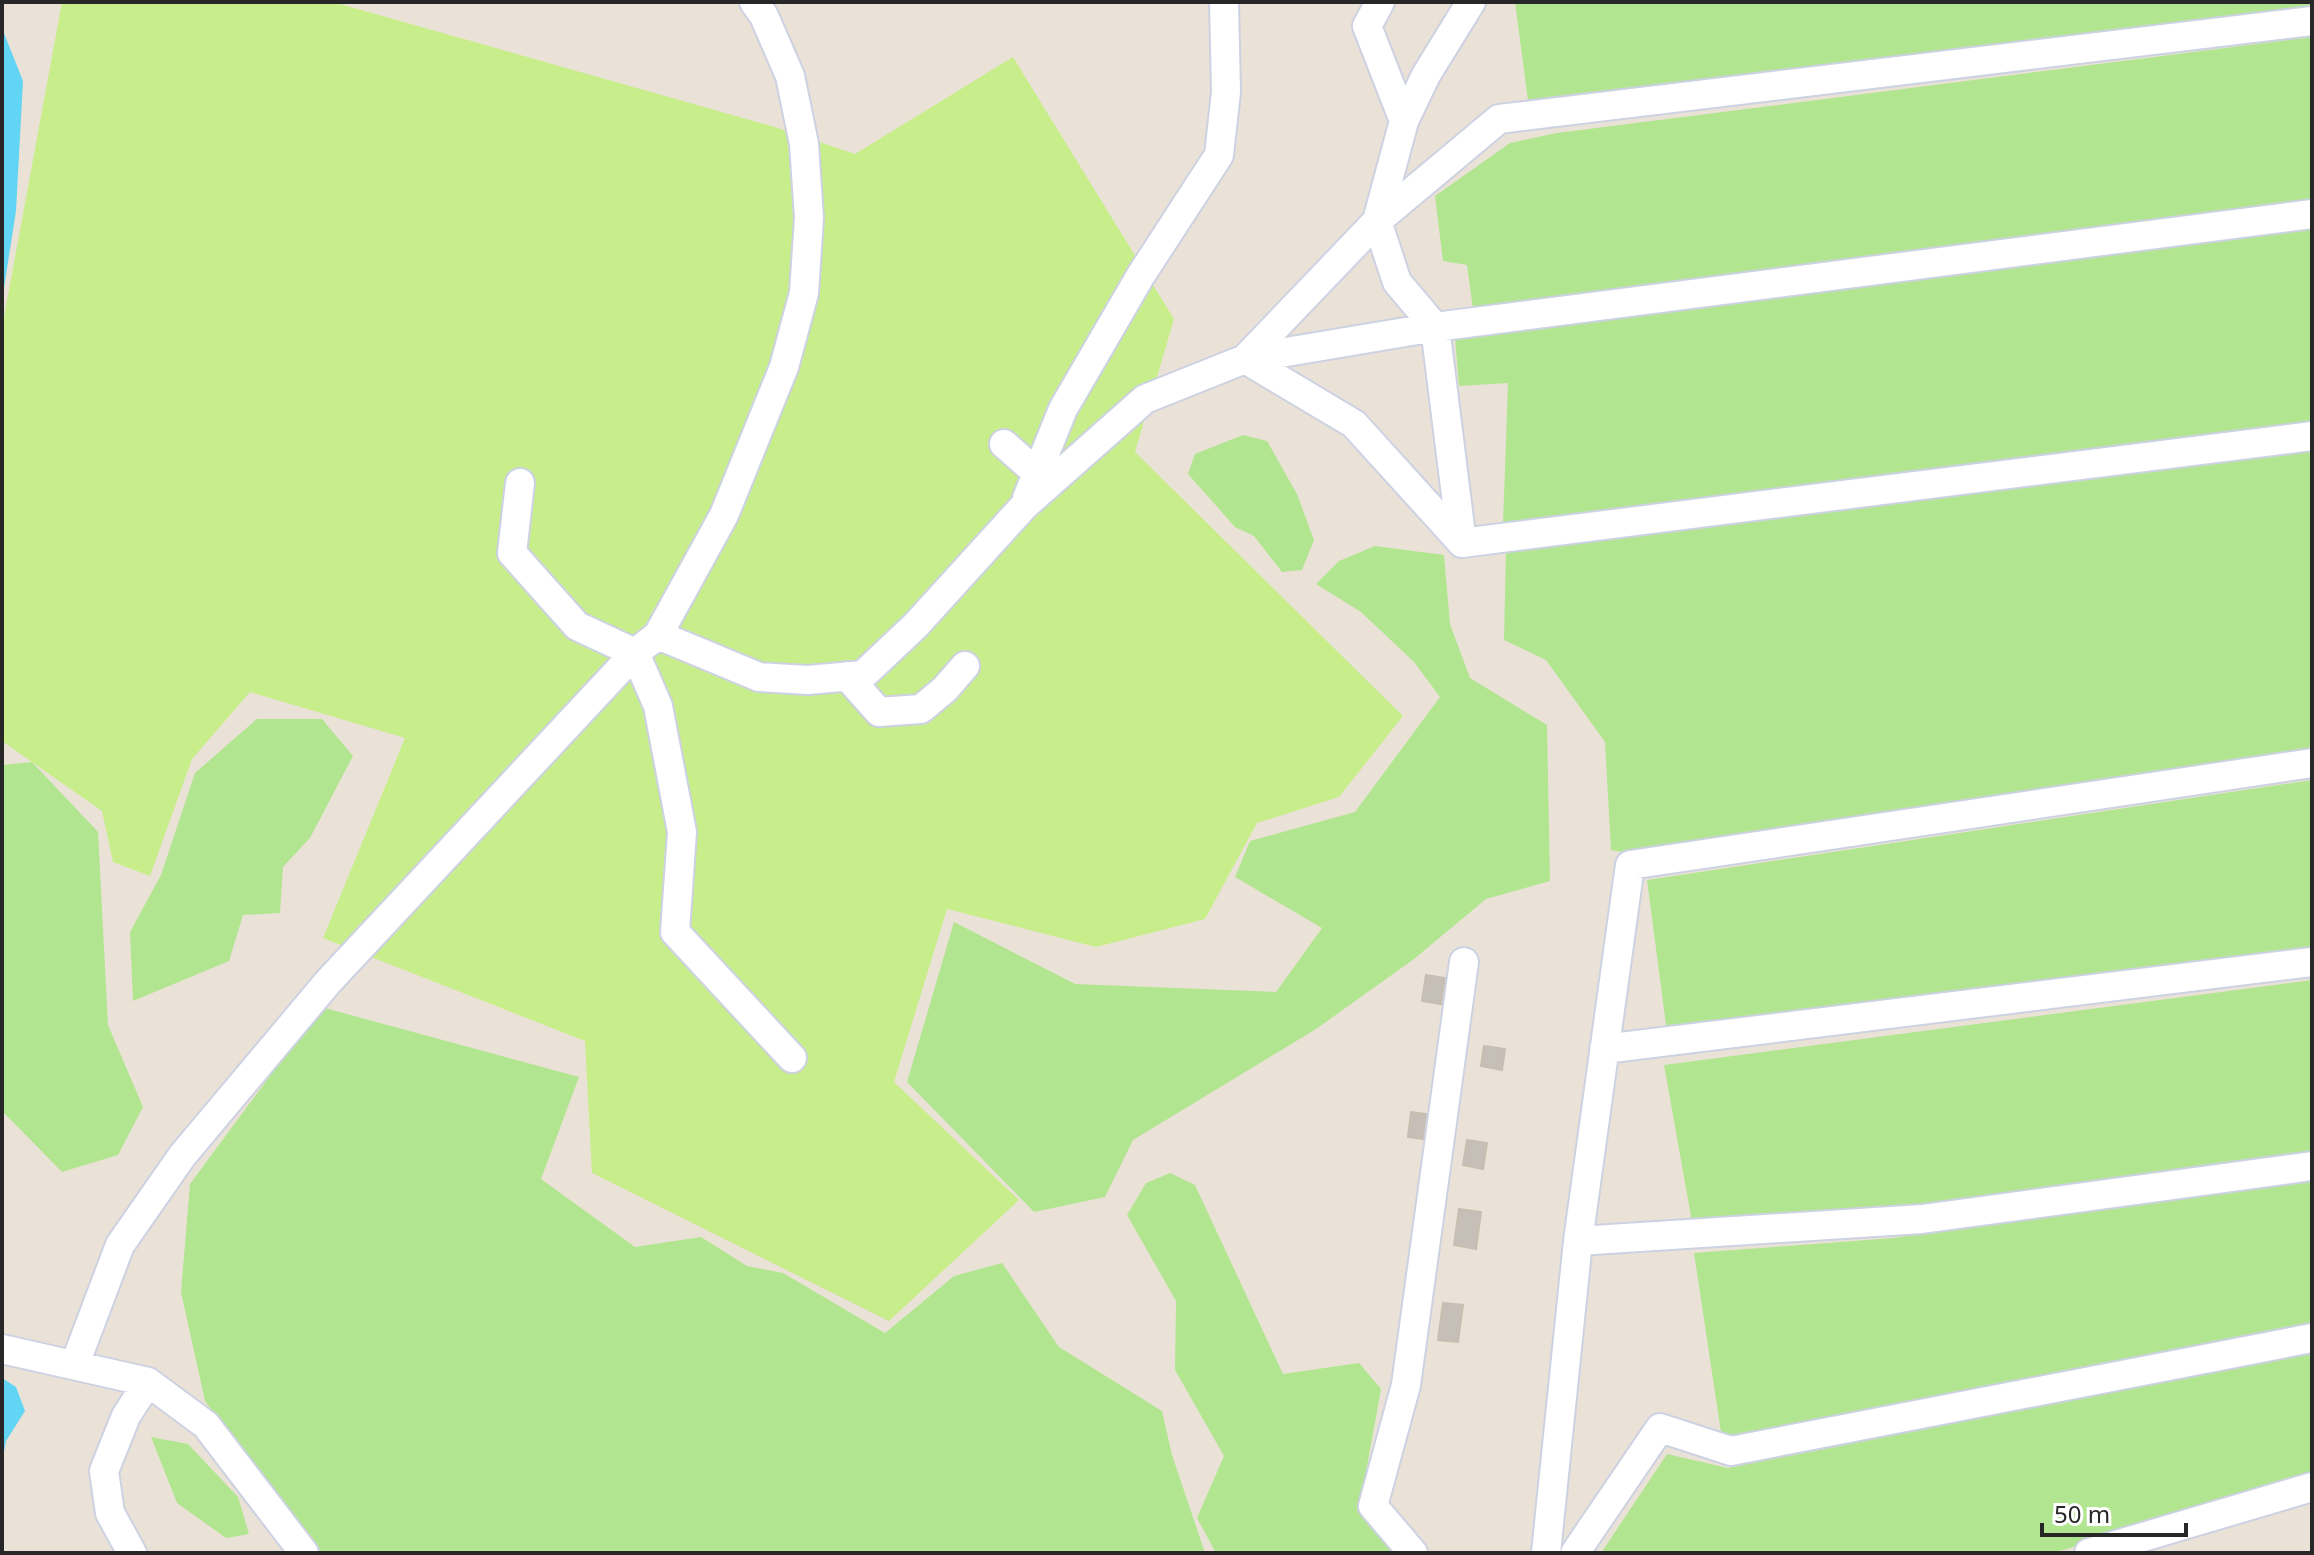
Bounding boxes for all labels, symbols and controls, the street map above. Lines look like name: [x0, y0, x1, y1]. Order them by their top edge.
scale bar: [2042, 1487, 2186, 1537]
text: 50 m: [2054, 1497, 2110, 1530]

